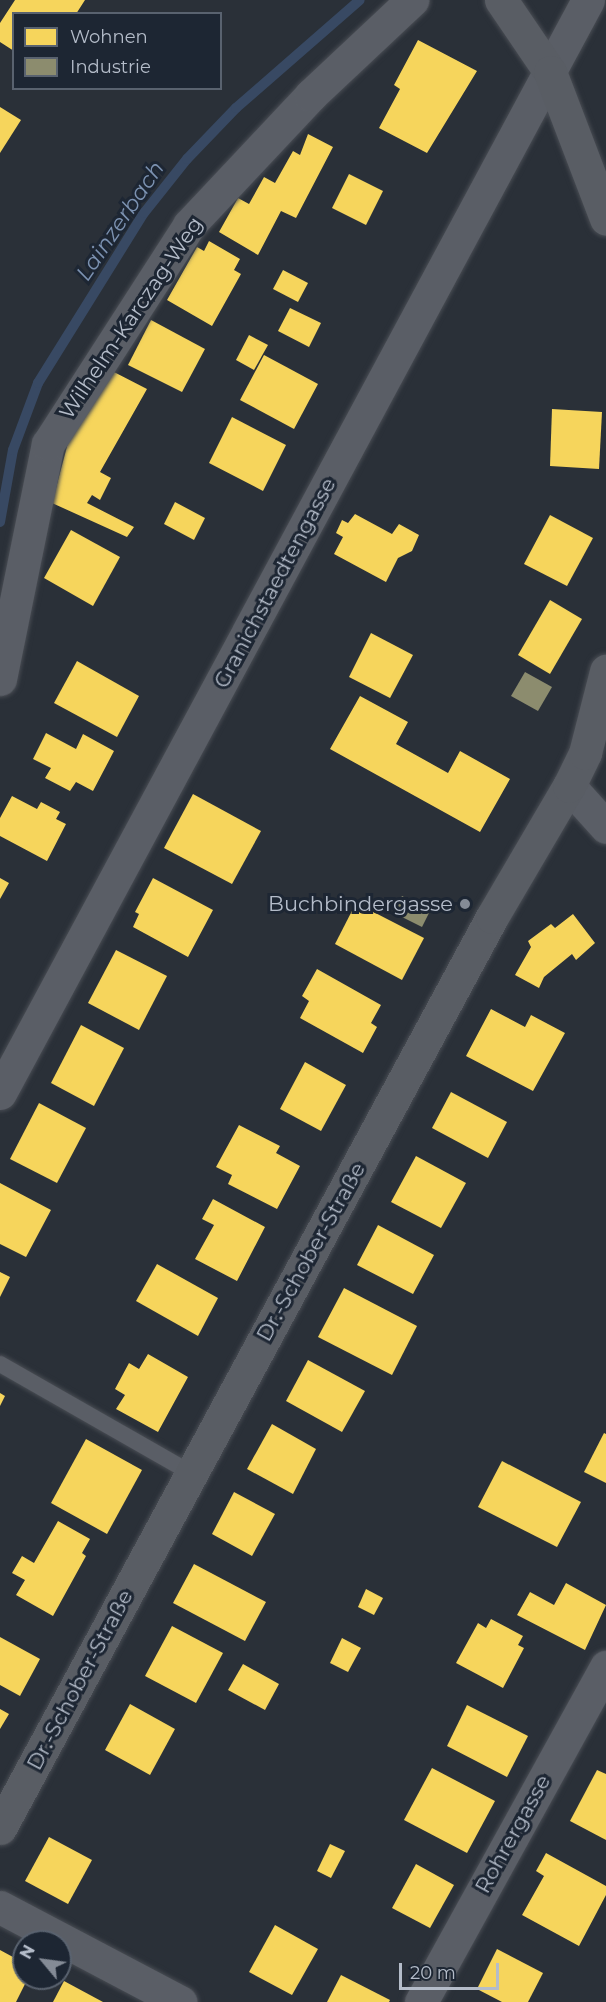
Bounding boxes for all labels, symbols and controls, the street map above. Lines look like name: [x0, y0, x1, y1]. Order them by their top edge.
legend: [12, 12, 222, 90]
text: Wohnen: [70, 26, 148, 48]
text: Industrie: [70, 56, 151, 78]
water label: Lainzerbach: [70, 156, 170, 286]
street label: Wilhelm-Karczag-Weg: [54, 212, 208, 424]
street label: Granichstaedtengasse: [209, 474, 341, 692]
place label: Buchbindergasse: [268, 891, 453, 917]
marker: Buchbindergasse: [458, 897, 472, 911]
street label: Dr.-Schober-Straße: [251, 1158, 371, 1346]
street label: Dr.-Schober-Straße: [22, 1586, 138, 1774]
street label: Rohrergasse: [470, 1770, 556, 1898]
north arrow: [12, 1930, 72, 1990]
text: N: [16, 1942, 39, 1962]
scale bar: [402, 1951, 502, 1989]
text: 20 m: [410, 1962, 456, 1984]

